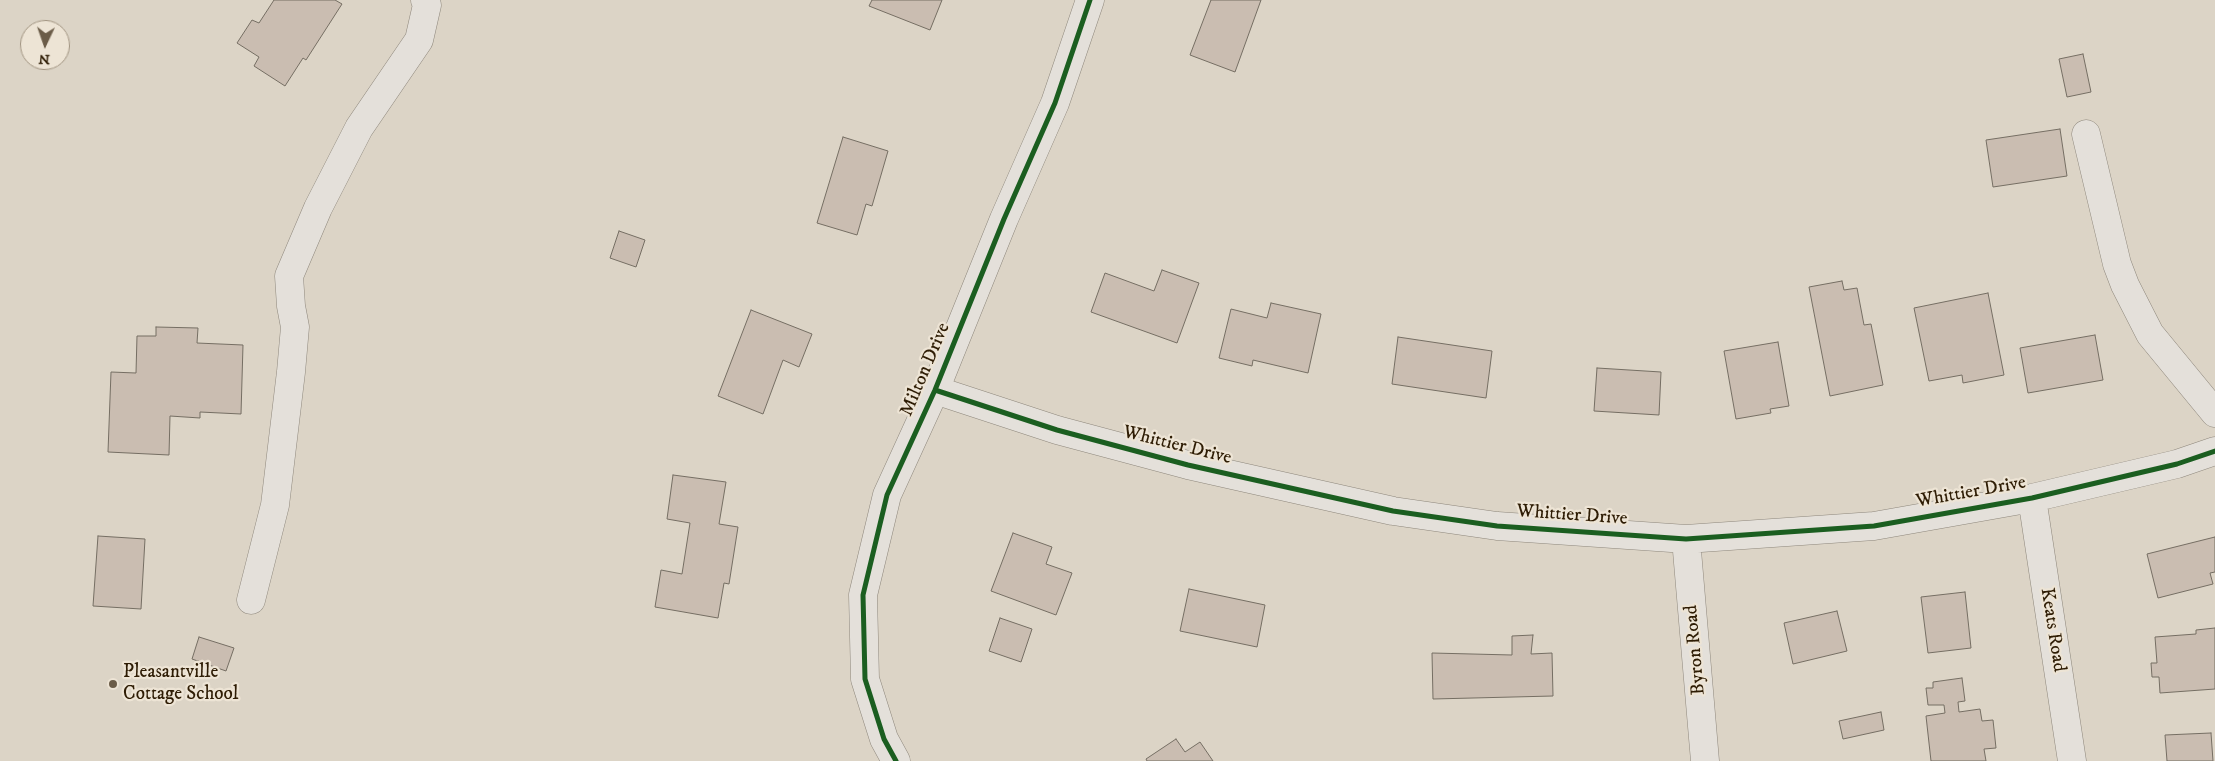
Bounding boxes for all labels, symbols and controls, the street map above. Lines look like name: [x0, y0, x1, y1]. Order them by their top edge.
north arrow: [20, 20, 70, 70]
text: N: [38, 50, 50, 68]
street label: Milton Drive: [896, 320, 956, 420]
street label: Whittier Drive: [1120, 421, 1234, 471]
street label: Whittier Drive: [1914, 472, 2028, 514]
street label: Whittier Drive: [1516, 501, 1628, 531]
street label: Keats Road: [2034, 586, 2070, 674]
street label: Byron Road: [1681, 604, 1711, 696]
place label: Pleasantville Cottage School: [123, 662, 238, 706]
marker: Pleasantville Cottage School: [107, 678, 119, 690]

